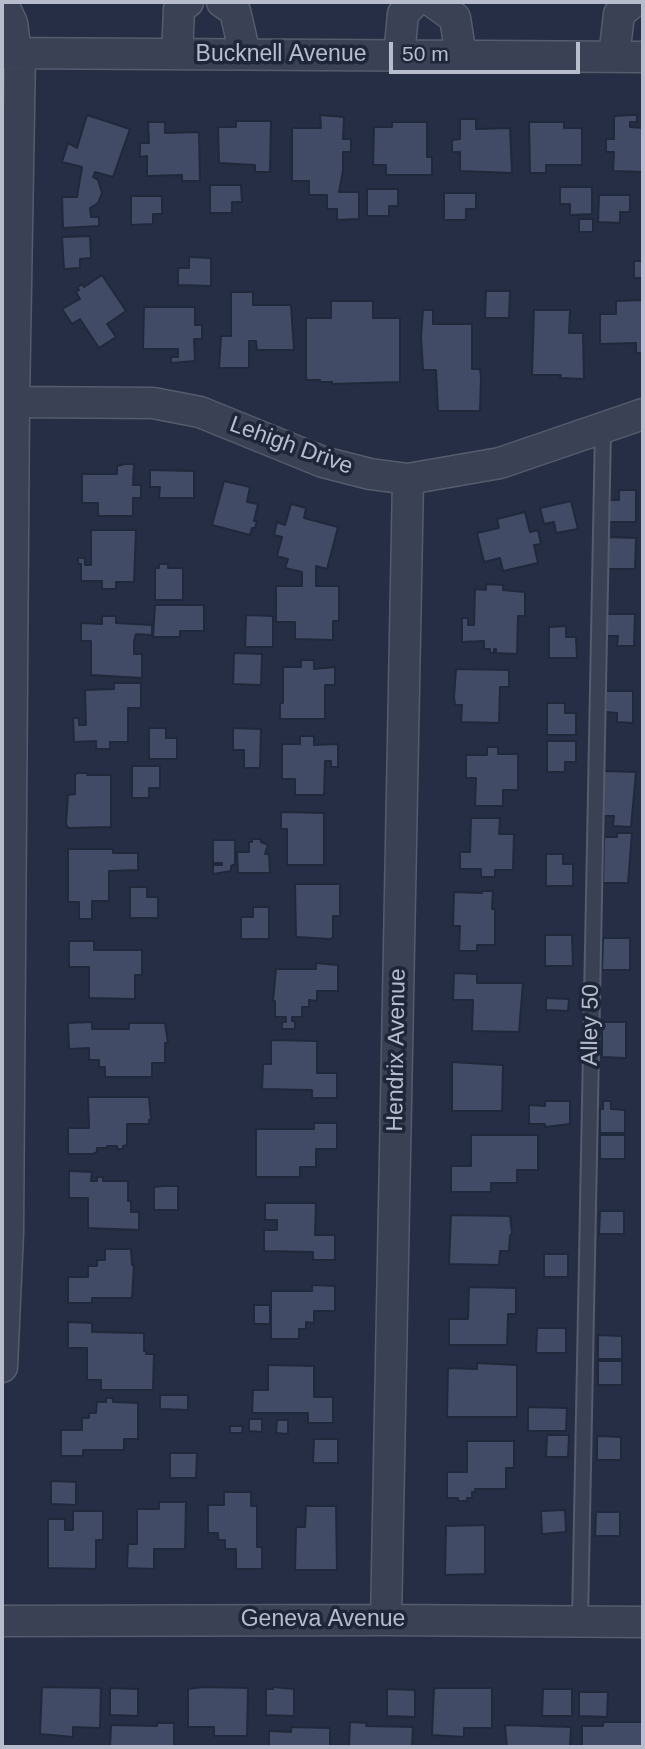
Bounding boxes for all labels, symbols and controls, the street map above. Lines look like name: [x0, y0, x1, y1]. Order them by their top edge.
scale bar: [393, 28, 584, 72]
street label: Bucknell Avenue: [196, 41, 366, 69]
text: 50 m: [402, 42, 449, 65]
street label: Lehigh Drive: [226, 411, 356, 481]
street label: Hendrix Avenue: [382, 968, 412, 1132]
street label: Alley 50: [576, 984, 606, 1066]
street label: Geneva Avenue: [241, 1606, 405, 1634]

